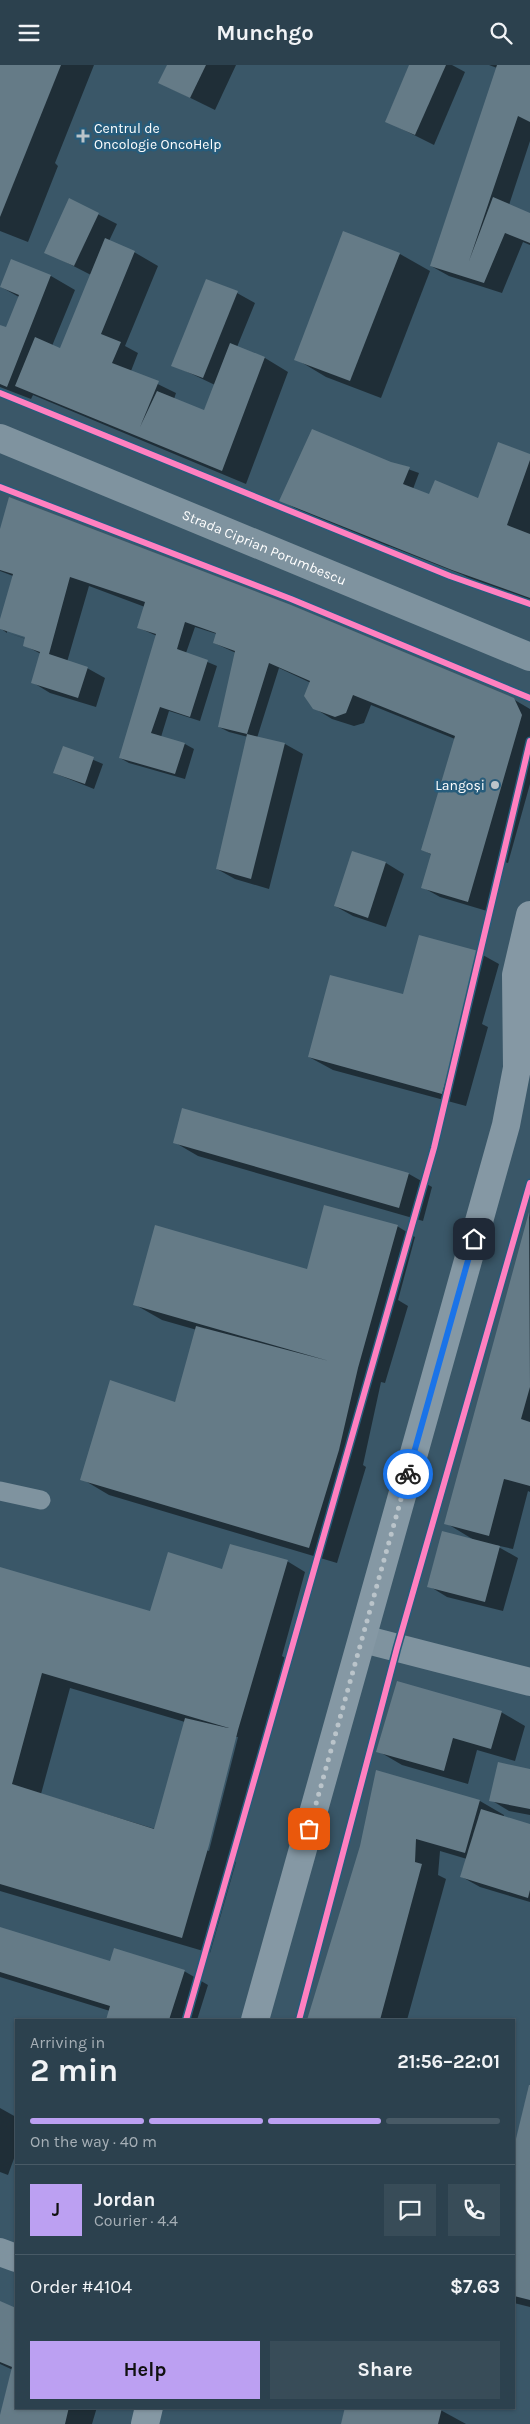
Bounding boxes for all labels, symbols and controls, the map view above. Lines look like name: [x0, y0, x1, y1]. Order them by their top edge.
icon: menu: [15, 19, 43, 47]
icon: search: [487, 19, 515, 47]
text: Munchgo: [216, 20, 314, 46]
place label: Centrul de Oncologie OncoHelp: [94, 120, 222, 153]
marker: Centrul de Oncologie OncoHelp: [76, 129, 90, 143]
street label: Strada Ciprian Porumbescu: [179, 506, 349, 589]
place label: Langoși: [435, 777, 485, 794]
marker: Langoși: [489, 779, 501, 791]
pin: [453, 1218, 495, 1260]
icon: home: [460, 1225, 488, 1253]
courier: [383, 1449, 433, 1499]
icon: bike: [394, 1460, 422, 1488]
pin: [288, 1808, 330, 1850]
icon: bag: [295, 1815, 323, 1843]
text: Arriving in: [30, 2033, 105, 2052]
text: 21:56–22:01: [397, 2051, 500, 2073]
text: 2 min: [30, 2052, 118, 2089]
text: On the way · 40 m: [30, 2132, 157, 2151]
button: chat: [384, 2184, 436, 2236]
button: phone: [448, 2184, 500, 2236]
text: Jordan: [94, 2189, 155, 2211]
text: J: [52, 2199, 60, 2221]
text: Courier · 4.4: [94, 2211, 178, 2230]
text: Order #4104: [30, 2276, 132, 2298]
text: $7.63: [450, 2276, 500, 2298]
button: Help: [30, 2341, 260, 2399]
button: Share: [270, 2341, 500, 2399]

